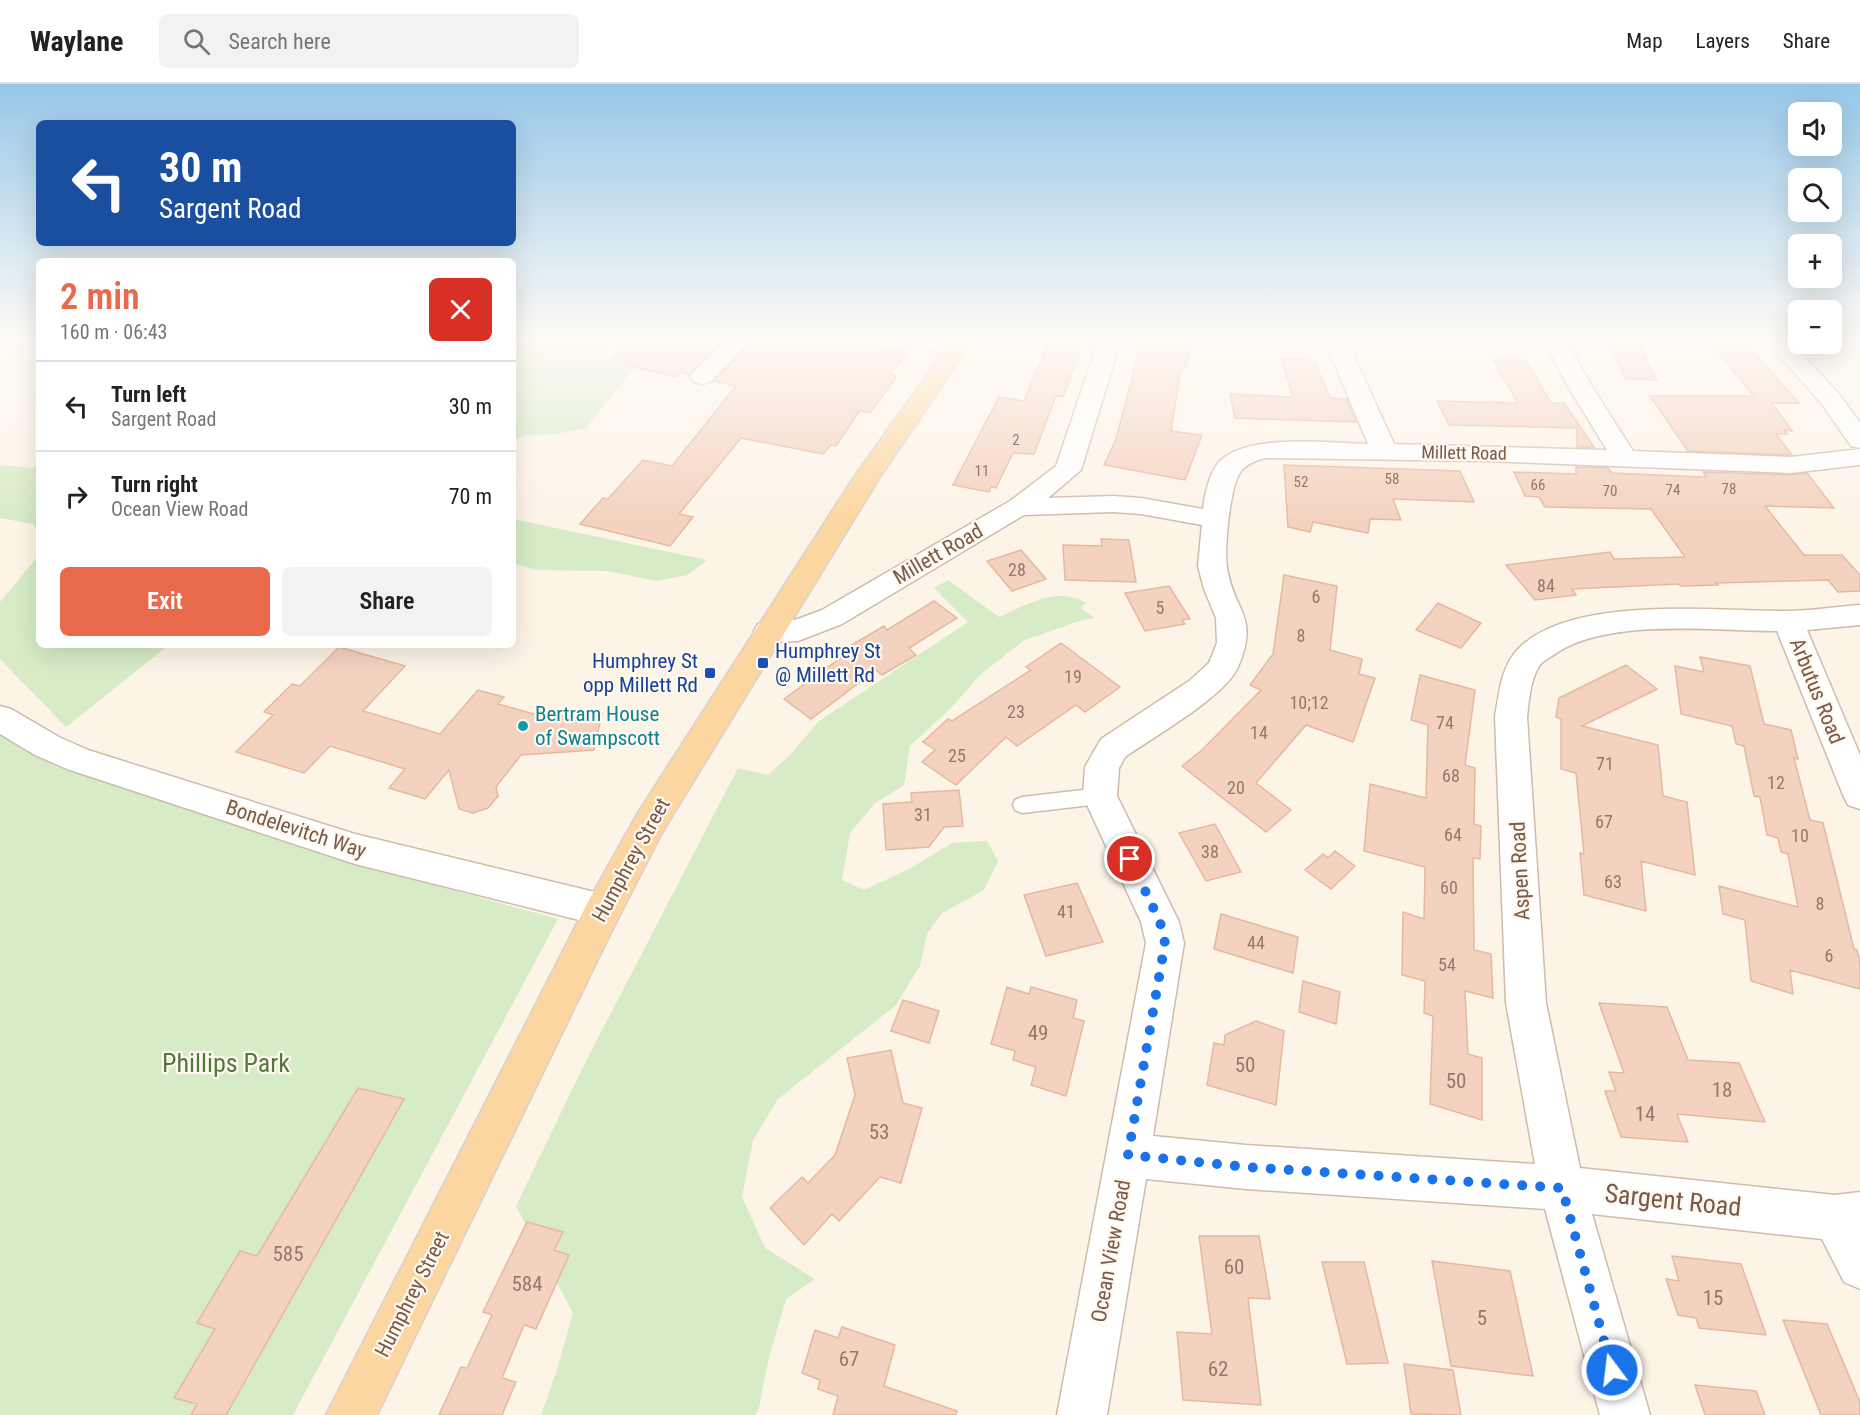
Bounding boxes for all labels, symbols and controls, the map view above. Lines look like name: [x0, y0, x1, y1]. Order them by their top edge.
search box: [159, 14, 579, 68]
text: Waylane: [30, 25, 123, 58]
icon: search: [180, 25, 213, 58]
text: Search here: [228, 29, 331, 54]
text: Map: [1626, 29, 1663, 53]
text: Layers: [1696, 29, 1750, 53]
text: Share: [1783, 29, 1830, 53]
map controls: [1788, 102, 1842, 354]
button: sound: [1788, 102, 1842, 156]
text: 30 m: [159, 143, 242, 192]
icon: left: [60, 144, 138, 222]
button: search: [1788, 168, 1842, 222]
text: Sargent Road: [159, 193, 301, 225]
button: +: [1788, 234, 1842, 288]
text: 2 min: [60, 276, 140, 318]
button: close: [429, 278, 492, 341]
button: −: [1788, 300, 1842, 354]
text: 160 m · 06:43: [60, 320, 167, 344]
text: Turn left: [111, 382, 186, 407]
icon: left: [60, 390, 93, 423]
text: 30 m: [449, 394, 492, 419]
text: Sargent Road: [111, 407, 216, 431]
house number: 2: [1012, 431, 1020, 449]
street label: Millett Road: [1421, 441, 1507, 464]
house number: 11: [975, 462, 989, 480]
house number: 58: [1385, 470, 1399, 488]
text: Turn right: [111, 472, 198, 497]
house number: 52: [1294, 473, 1308, 491]
house number: 66: [1531, 476, 1545, 494]
icon: right: [60, 480, 93, 513]
house number: 78: [1722, 480, 1736, 498]
house number: 74: [1666, 481, 1680, 499]
house number: 70: [1603, 482, 1617, 500]
text: 70 m: [449, 484, 492, 509]
text: Ocean View Road: [111, 497, 248, 521]
street label: Millett Road: [889, 519, 987, 589]
house number: 28: [1008, 559, 1026, 580]
button: Exit: [60, 567, 270, 636]
button: Share: [282, 567, 492, 636]
house number: 84: [1537, 575, 1555, 596]
house number: 6: [1312, 586, 1320, 607]
house number: 5: [1156, 597, 1165, 618]
house number: 8: [1297, 625, 1305, 646]
street label: Arbutus Road: [1785, 635, 1849, 747]
place label: Humphrey St @ Millett Rd: [775, 639, 881, 687]
place label: Humphrey St opp Millett Rd: [583, 649, 698, 697]
marker: Humphrey St @ Millett Rd: [756, 656, 770, 670]
marker: Humphrey St opp Millett Rd: [703, 666, 717, 680]
house number: 19: [1064, 666, 1082, 687]
house number: 10;12: [1289, 692, 1329, 713]
house number: 23: [1007, 701, 1025, 722]
place label: Bertram House of Swampscott: [535, 702, 660, 750]
house number: 74: [1436, 712, 1454, 733]
marker: Bertram House of Swampscott: [516, 719, 530, 733]
house number: 14: [1250, 722, 1268, 743]
house number: 25: [948, 745, 966, 766]
house number: 71: [1596, 753, 1614, 774]
house number: 68: [1442, 765, 1460, 786]
house number: 12: [1767, 772, 1785, 793]
house number: 20: [1227, 777, 1245, 798]
street label: Humphrey Street: [587, 794, 675, 926]
street label: Bondelevitch Way: [223, 795, 369, 863]
house number: 31: [914, 804, 932, 825]
house number: 67: [1595, 811, 1613, 832]
street label: Aspen Road: [1505, 821, 1535, 921]
house number: 64: [1444, 824, 1462, 845]
house number: 10: [1791, 825, 1809, 846]
pin: [1104, 833, 1155, 884]
house number: 38: [1201, 841, 1219, 862]
icon: arrive: [1113, 842, 1146, 875]
house number: 63: [1604, 871, 1622, 892]
house number: 60: [1440, 877, 1458, 898]
house number: 8: [1816, 893, 1824, 914]
house number: 41: [1057, 901, 1075, 922]
house number: 44: [1247, 932, 1265, 953]
house number: 6: [1825, 945, 1833, 966]
house number: 54: [1438, 954, 1456, 975]
house number: 49: [1028, 1021, 1048, 1045]
park label: Phillips Park: [162, 1048, 290, 1078]
house number: 50: [1235, 1053, 1255, 1077]
house number: 50: [1446, 1069, 1466, 1093]
house number: 18: [1712, 1078, 1732, 1102]
house number: 14: [1635, 1102, 1655, 1126]
house number: 53: [869, 1120, 889, 1144]
street label: Ocean View Road: [1087, 1178, 1135, 1324]
street label: Sargent Road: [1603, 1178, 1743, 1222]
street label: Humphrey Street: [370, 1227, 454, 1361]
house number: 585: [272, 1242, 304, 1266]
house number: 60: [1224, 1255, 1244, 1279]
house number: 584: [511, 1272, 543, 1296]
house number: 15: [1703, 1286, 1723, 1310]
house number: 5: [1477, 1306, 1487, 1330]
position arrow: [1580, 1338, 1644, 1402]
house number: 67: [839, 1347, 859, 1371]
house number: 62: [1208, 1357, 1228, 1381]

